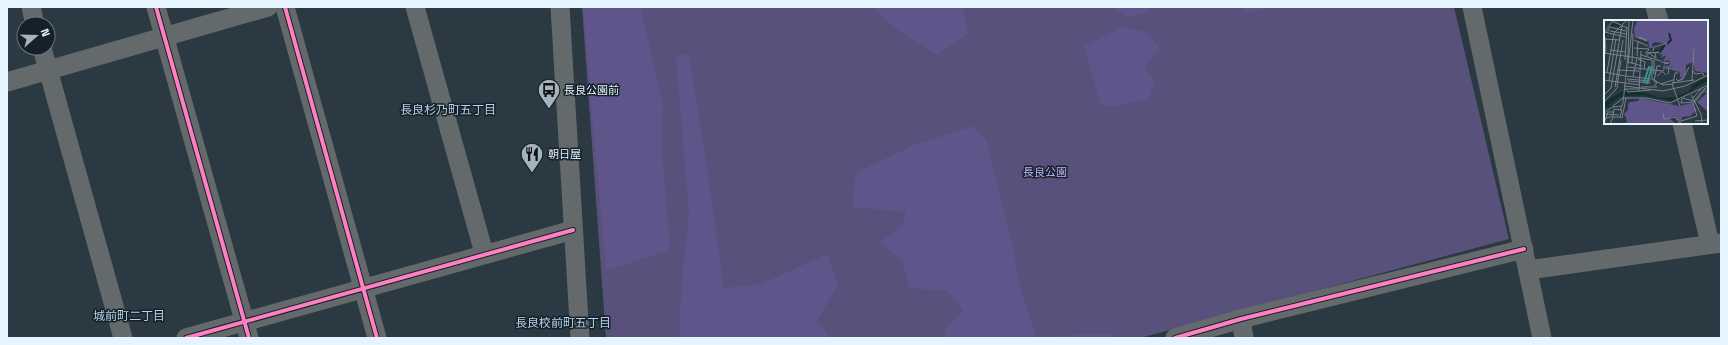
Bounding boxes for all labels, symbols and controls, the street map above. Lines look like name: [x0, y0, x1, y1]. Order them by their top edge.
north arrow: [16, 16, 56, 56]
inset map: [1604, 20, 1708, 124]
text: N: [38, 27, 53, 38]
bus stop icon: 長良公園前: [536, 77, 562, 110]
place label: 長良公園前: [564, 83, 619, 97]
district label: 長良杉乃町五丁目: [400, 102, 496, 118]
restaurant icon: 朝日屋: [519, 141, 545, 174]
place label: 朝日屋: [548, 147, 581, 161]
park label: 長良公園: [1023, 165, 1067, 179]
district label: 城前町二丁目: [93, 308, 165, 324]
district label: 長良校前町五丁目: [515, 315, 611, 331]

